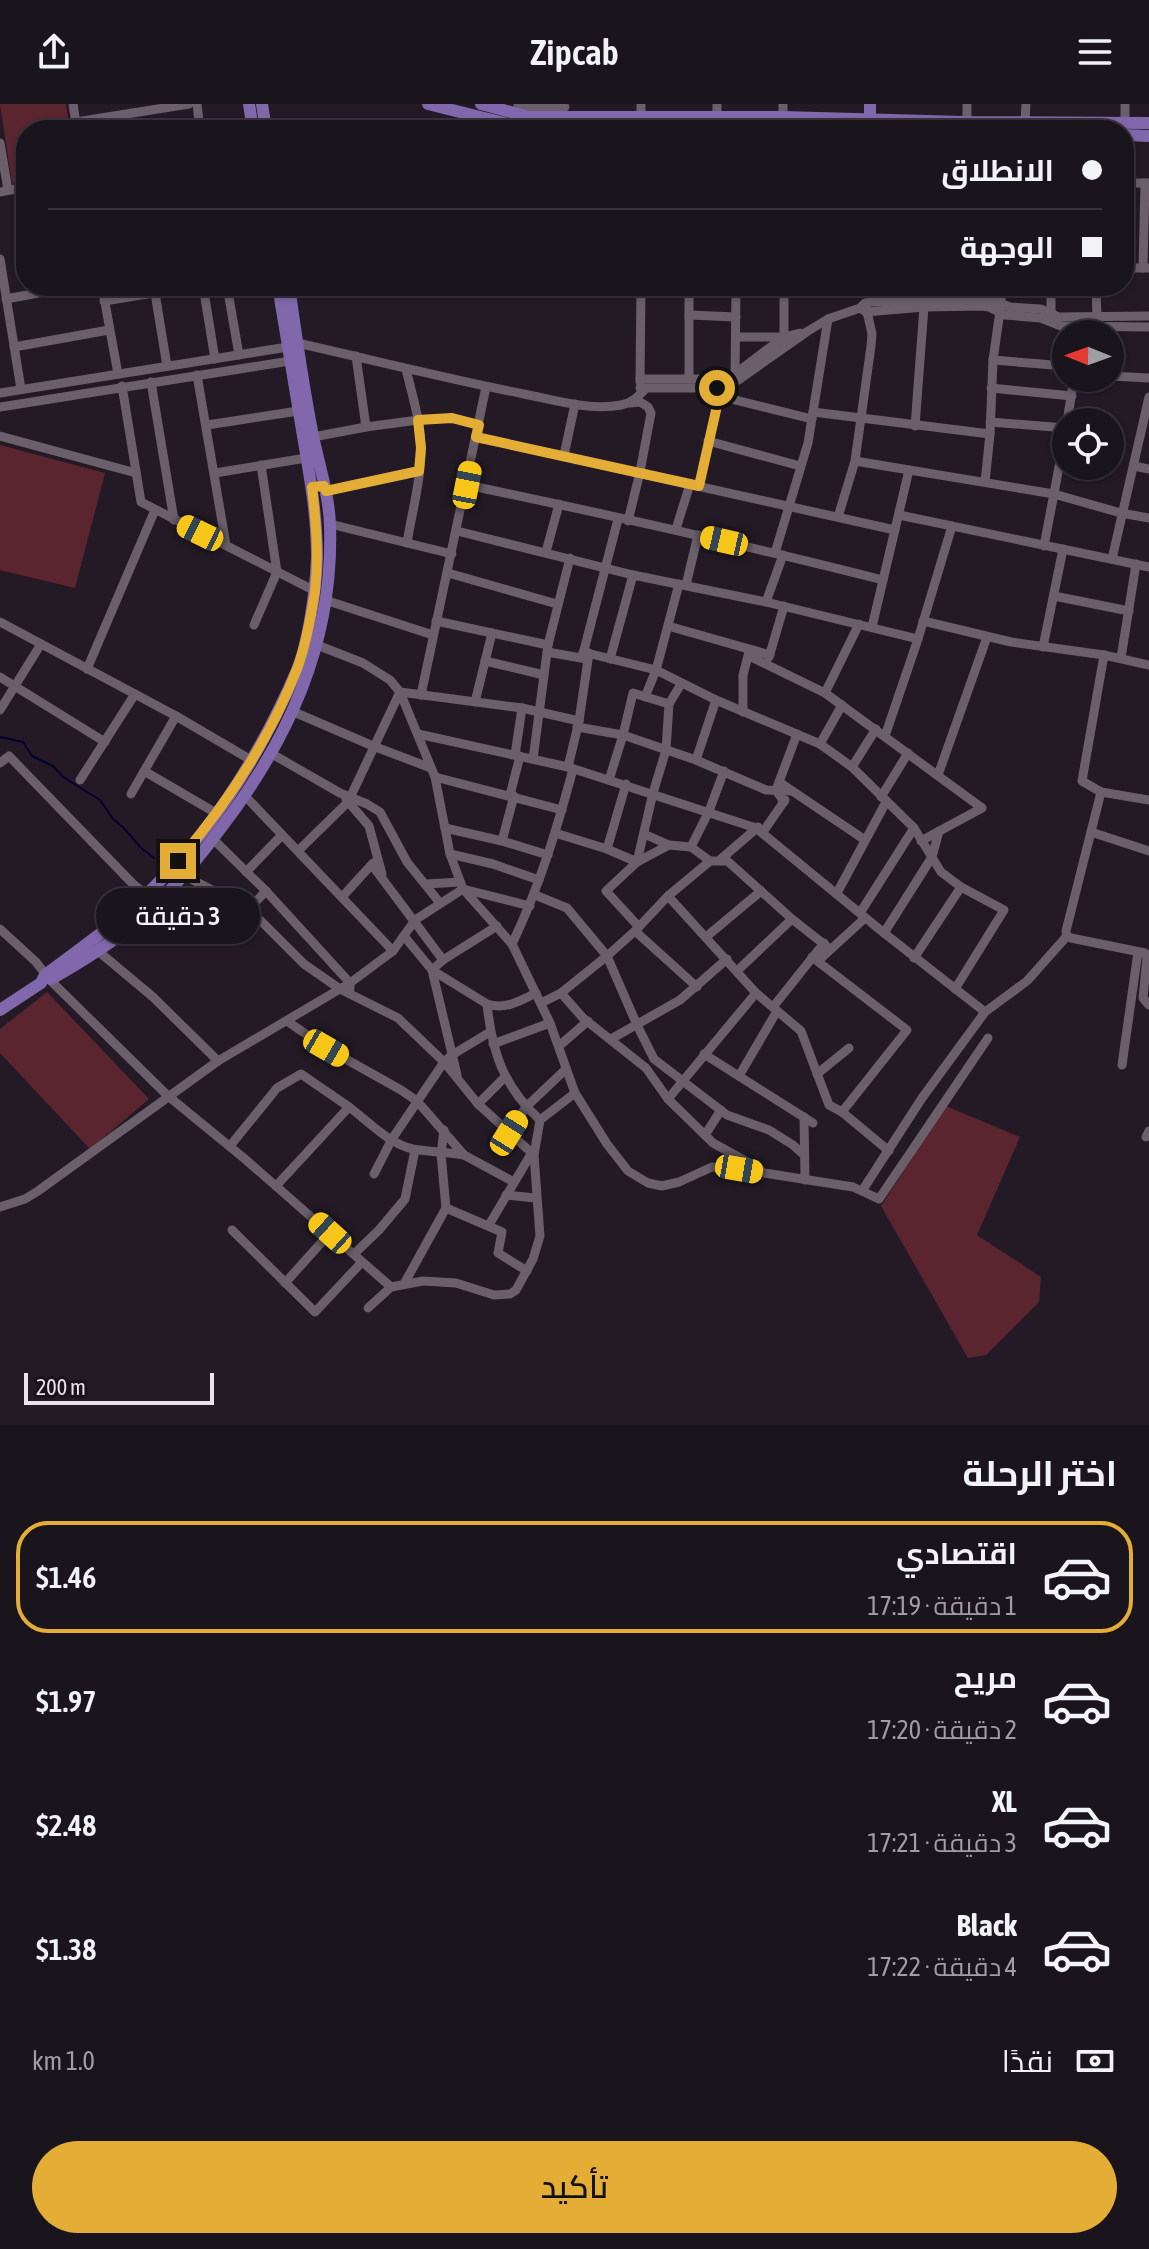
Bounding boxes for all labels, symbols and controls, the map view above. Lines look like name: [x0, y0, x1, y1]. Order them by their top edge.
icon: share: [32, 30, 76, 74]
icon: menu: [1073, 30, 1117, 74]
text: Zipcab: [530, 31, 619, 73]
text: الانطلاق: [941, 153, 1054, 187]
text: الوجهة: [960, 230, 1054, 264]
north arrow: [1052, 320, 1124, 392]
map controls: [1052, 320, 1124, 480]
route start: [699, 370, 735, 406]
button: locate: [1052, 408, 1124, 480]
car: [451, 459, 483, 511]
car: [173, 512, 227, 554]
car: [698, 524, 750, 558]
route end: [160, 843, 196, 879]
callout: 3 دقيقة: [96, 889, 260, 945]
text: 3 دقيقة: [135, 901, 221, 931]
car: [299, 1026, 353, 1070]
car: [486, 1106, 532, 1160]
car: [713, 1153, 765, 1185]
car: [304, 1208, 356, 1258]
scale bar: [24, 1369, 214, 1405]
text: 200 m: [36, 1374, 86, 1400]
text: اختر الرحلة: [962, 1452, 1117, 1494]
text: اقتصادي: [896, 1536, 1017, 1570]
icon: car: [1041, 1541, 1113, 1613]
text: $1.46: [36, 1560, 96, 1594]
text: 1 دقيقة · 17:19: [867, 1591, 1017, 1621]
text: مريح: [954, 1660, 1017, 1694]
icon: car: [1041, 1665, 1113, 1737]
text: $1.97: [36, 1684, 96, 1718]
text: 2 دقيقة · 17:20: [867, 1715, 1017, 1745]
text: XL: [992, 1784, 1017, 1818]
icon: car: [1041, 1789, 1113, 1861]
text: $2.48: [36, 1808, 96, 1842]
text: 3 دقيقة · 17:21: [867, 1828, 1017, 1858]
text: Black: [957, 1908, 1017, 1942]
icon: car: [1041, 1913, 1113, 1985]
text: $1.38: [36, 1932, 96, 1966]
text: 4 دقيقة · 17:22: [867, 1952, 1017, 1982]
icon: cash: [1073, 2039, 1117, 2083]
text: نقدًا: [1002, 2044, 1053, 2078]
text: 1.0 km: [32, 2046, 95, 2076]
button: تأكيد: [32, 2141, 1117, 2233]

